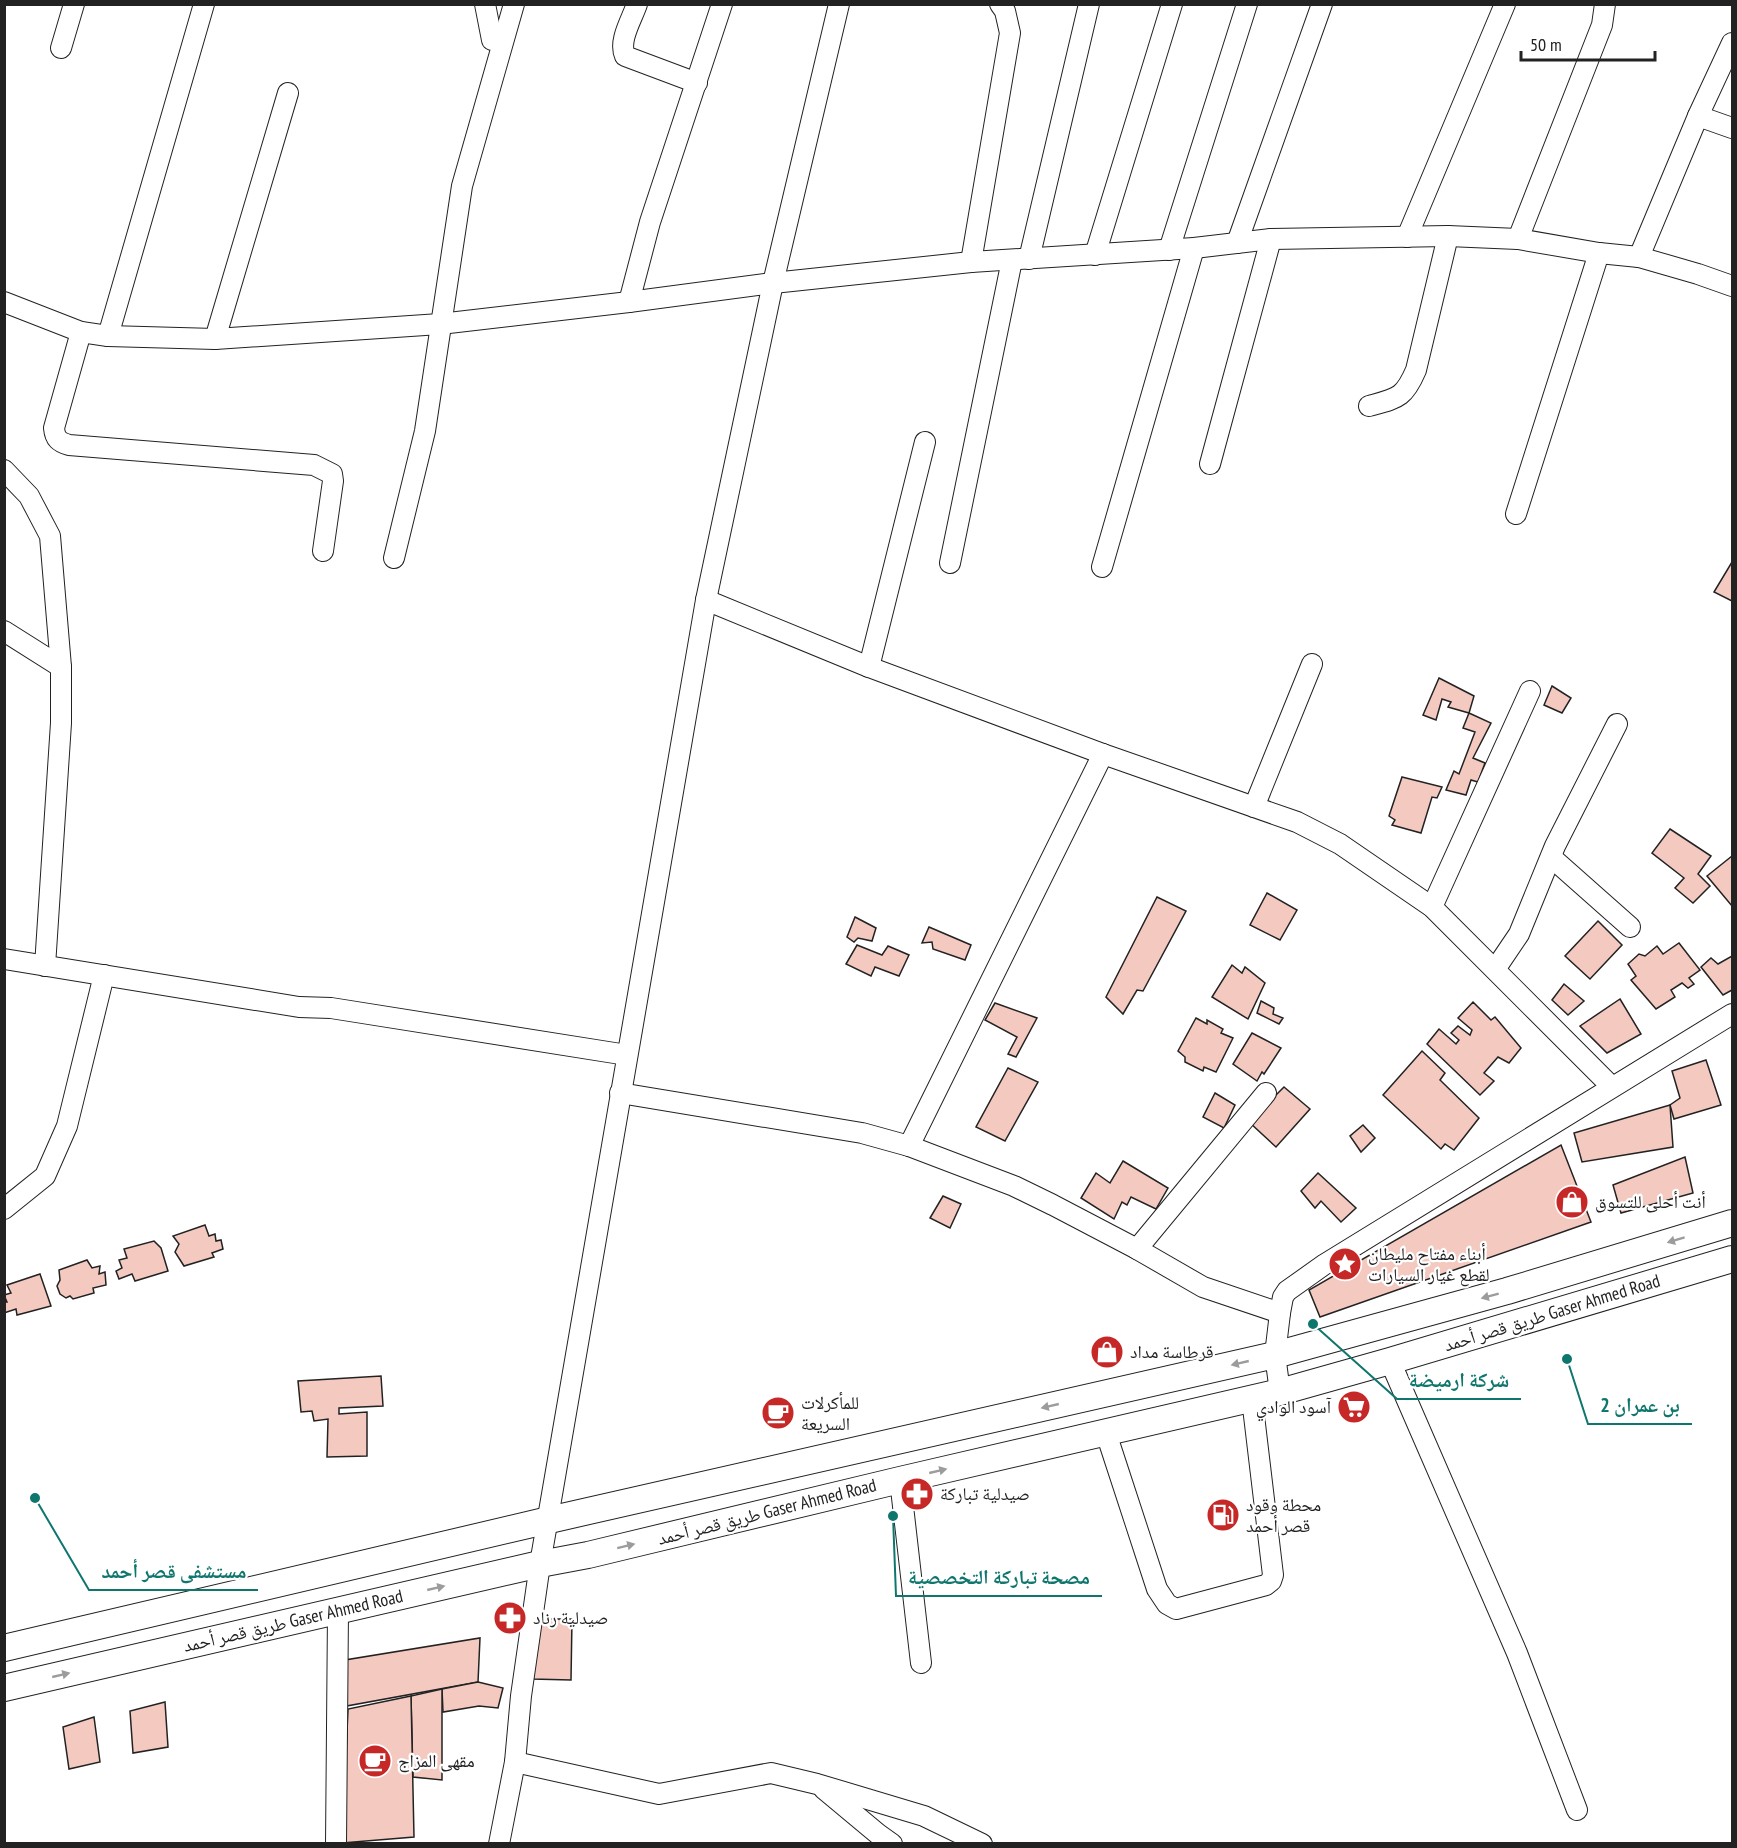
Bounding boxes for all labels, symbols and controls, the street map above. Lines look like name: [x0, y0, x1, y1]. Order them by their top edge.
scale bar: [1521, 24, 1654, 62]
text: 50 m: [1530, 33, 1562, 56]
shop icon: أنت أحلى للتسوق: [1554, 1184, 1590, 1220]
place label: أنت أحلى للتسوق: [1595, 1190, 1706, 1213]
one-way arrow: [1667, 1236, 1685, 1245]
place label: أبناء مفتاح مليطان لقطع غيار السيارات: [1368, 1242, 1490, 1287]
place icon: أبناء مفتاح مليطان لقطع غيار السيارات: [1327, 1246, 1363, 1282]
street label: طريق قصر أحمد Gaser Ahmed Road: [1441, 1269, 1663, 1356]
one-way arrow: [1480, 1292, 1498, 1301]
shop icon: قرطاسة مداد: [1089, 1334, 1125, 1370]
place label: قرطاسة مداد: [1130, 1340, 1214, 1363]
one-way arrow: [1231, 1358, 1250, 1368]
callout: شركة ارميضة: [1397, 1361, 1521, 1399]
text: شركة ارميضة: [1409, 1367, 1509, 1393]
callout: بن عمران 2: [1588, 1386, 1692, 1424]
supermarket icon: آسود الوادي: [1336, 1389, 1372, 1425]
place label: للمأكرلات السريعة: [801, 1391, 859, 1435]
text: بن عمران 2: [1600, 1392, 1680, 1418]
cafe icon: للمأكرلات السريعة: [760, 1395, 796, 1431]
place label: آسود الوادي: [1256, 1395, 1331, 1422]
one-way arrow: [1041, 1402, 1060, 1411]
one-way arrow: [929, 1466, 948, 1475]
street label: طريق قصر أحمد Gaser Ahmed Road: [655, 1473, 879, 1550]
pharmacy icon: صيدلية تباركة: [899, 1476, 935, 1512]
place label: صيدلية تباركة: [940, 1482, 1030, 1505]
place label: محطة وقود قصر أحمد: [1246, 1493, 1321, 1537]
fuel station icon: محطة وقود قصر أحمد: [1205, 1497, 1241, 1533]
one-way arrow: [617, 1540, 635, 1550]
callout: مستشفى قصر أحمد: [89, 1552, 258, 1590]
text: مستشفى قصر أحمد: [102, 1558, 246, 1584]
callout: مصحة تباركة التخصصية: [896, 1558, 1102, 1596]
text: مصحة تباركة التخصصية: [908, 1564, 1090, 1590]
one-way arrow: [426, 1583, 445, 1593]
street label: طريق قصر أحمد Gaser Ahmed Road: [181, 1584, 405, 1657]
pharmacy icon: صيدلية رناد: [492, 1600, 528, 1636]
place label: صيدلية رناد: [533, 1606, 608, 1629]
one-way arrow: [52, 1669, 71, 1679]
cafe icon: مقهى المزاج: [357, 1743, 393, 1779]
place label: مقهى المزاج: [398, 1749, 475, 1773]

